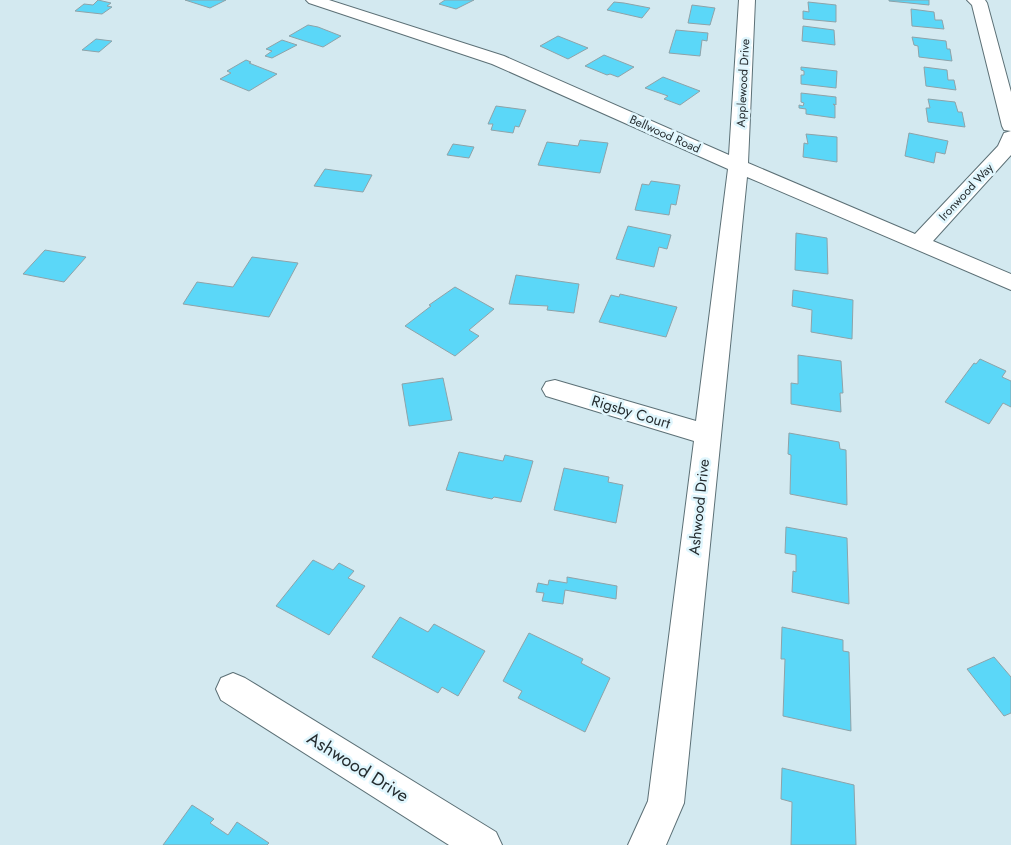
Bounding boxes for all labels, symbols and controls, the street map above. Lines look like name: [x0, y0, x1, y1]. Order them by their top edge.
street label: Applewood Drive: [732, 38, 754, 128]
street label: Bellwood Road: [627, 110, 703, 158]
street label: Ironwood Way: [935, 159, 998, 225]
street label: Rigsby Court: [589, 390, 674, 435]
street label: Ashwood Drive: [683, 458, 715, 556]
street label: Ashwood Drive: [302, 725, 414, 809]

